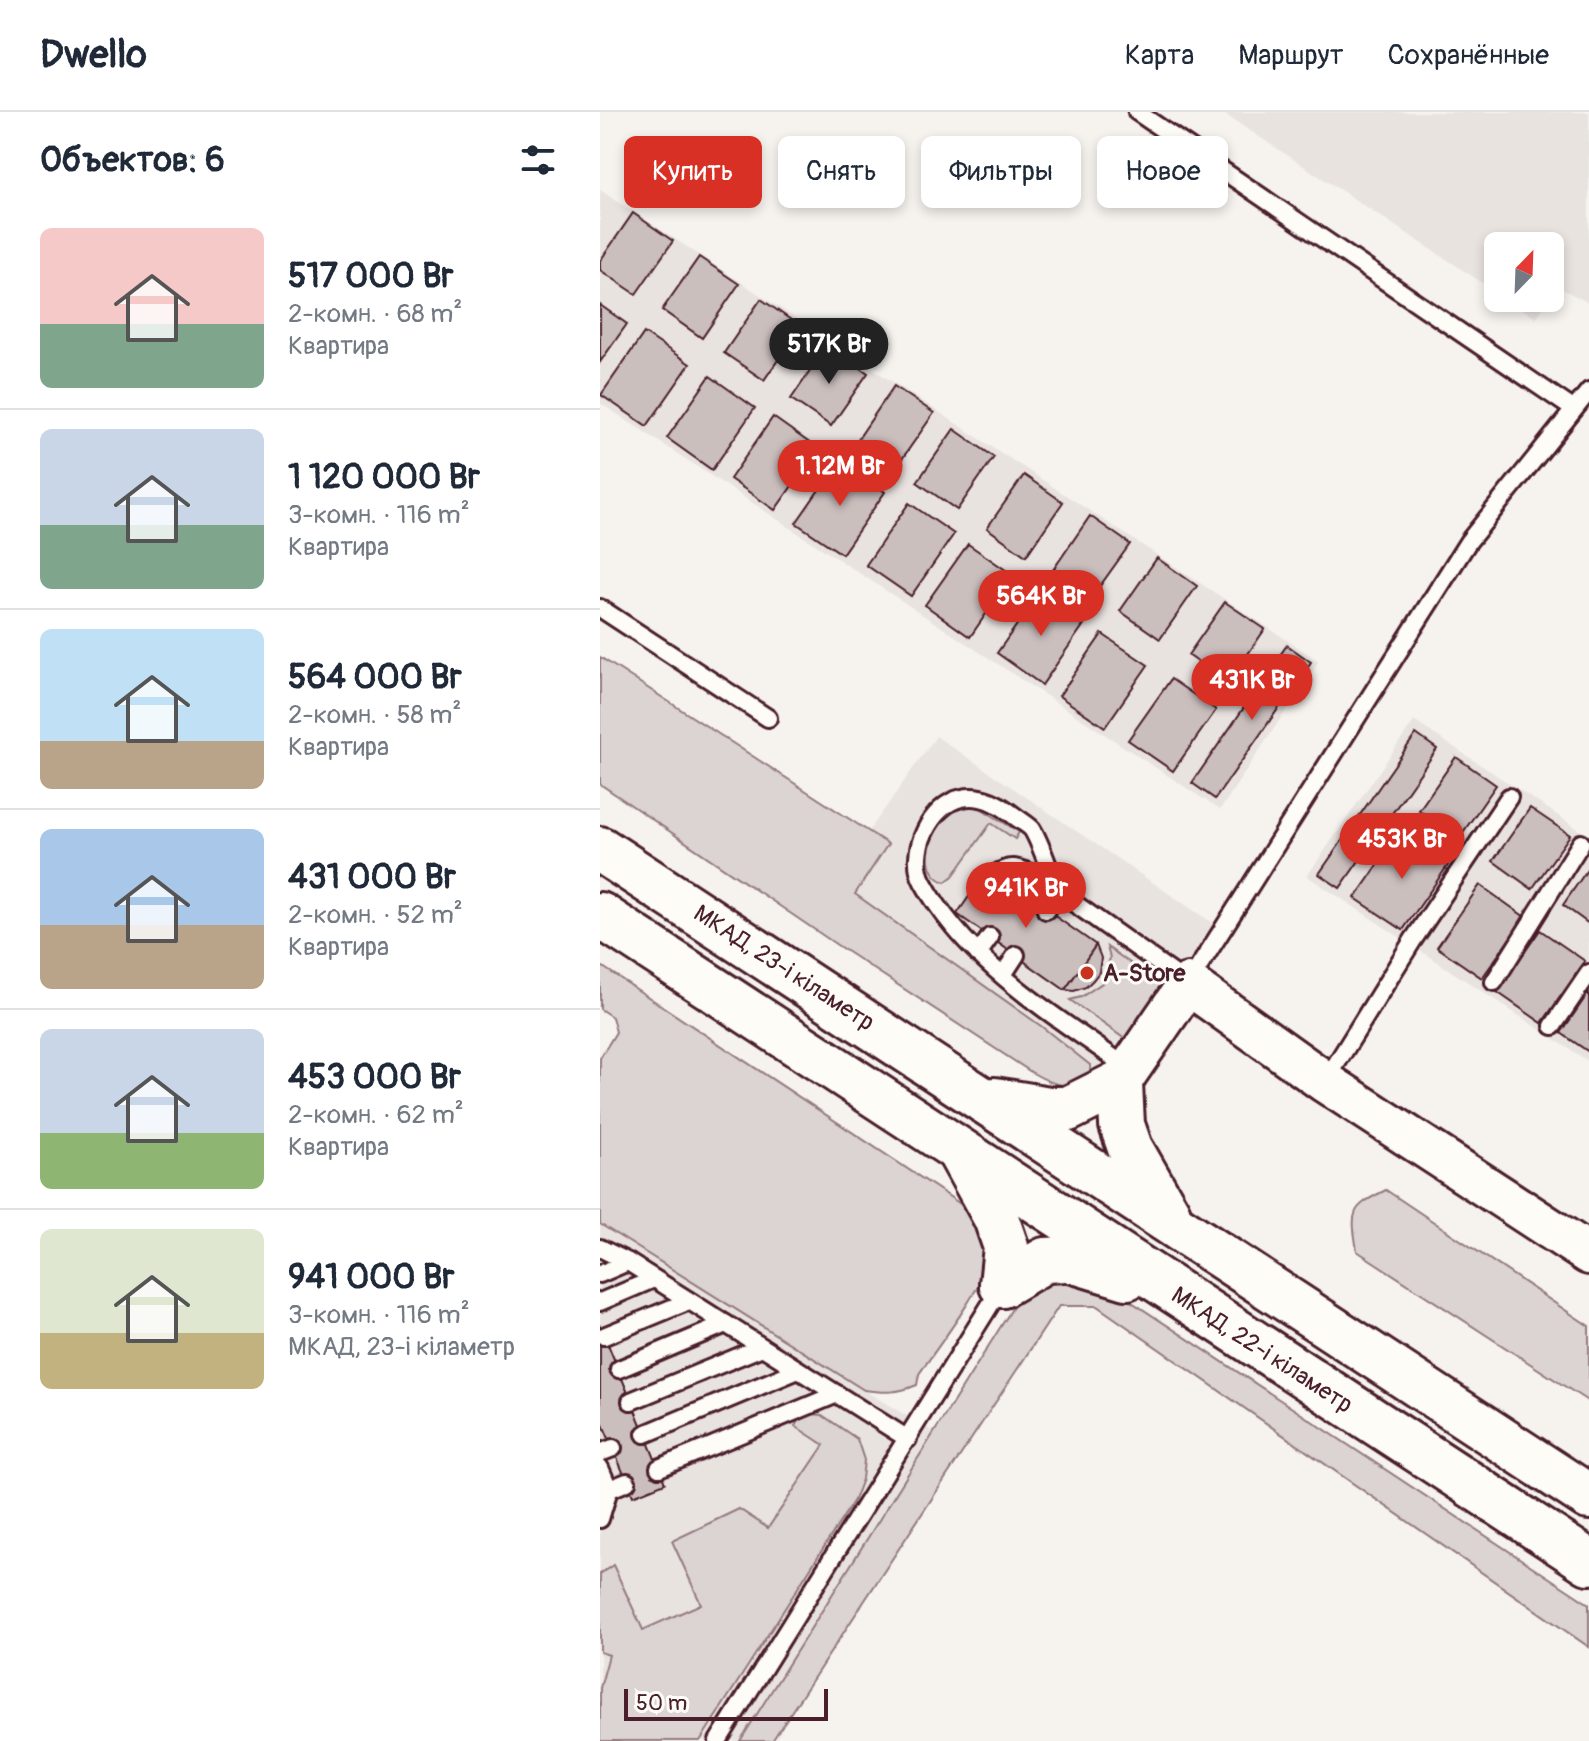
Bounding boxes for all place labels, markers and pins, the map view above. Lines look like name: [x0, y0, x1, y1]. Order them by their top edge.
pin: 517K Br: [755, 318, 903, 386]
pin: 1.12M Br: [757, 440, 923, 508]
pin: 564K Br: [967, 570, 1115, 638]
pin: 431K Br: [1178, 654, 1326, 722]
pin: 453K Br: [1328, 813, 1476, 881]
pin: 941K Br: [952, 862, 1100, 930]
place label: A-Store: [1103, 959, 1186, 988]
marker: A-Store: [1078, 964, 1096, 982]

